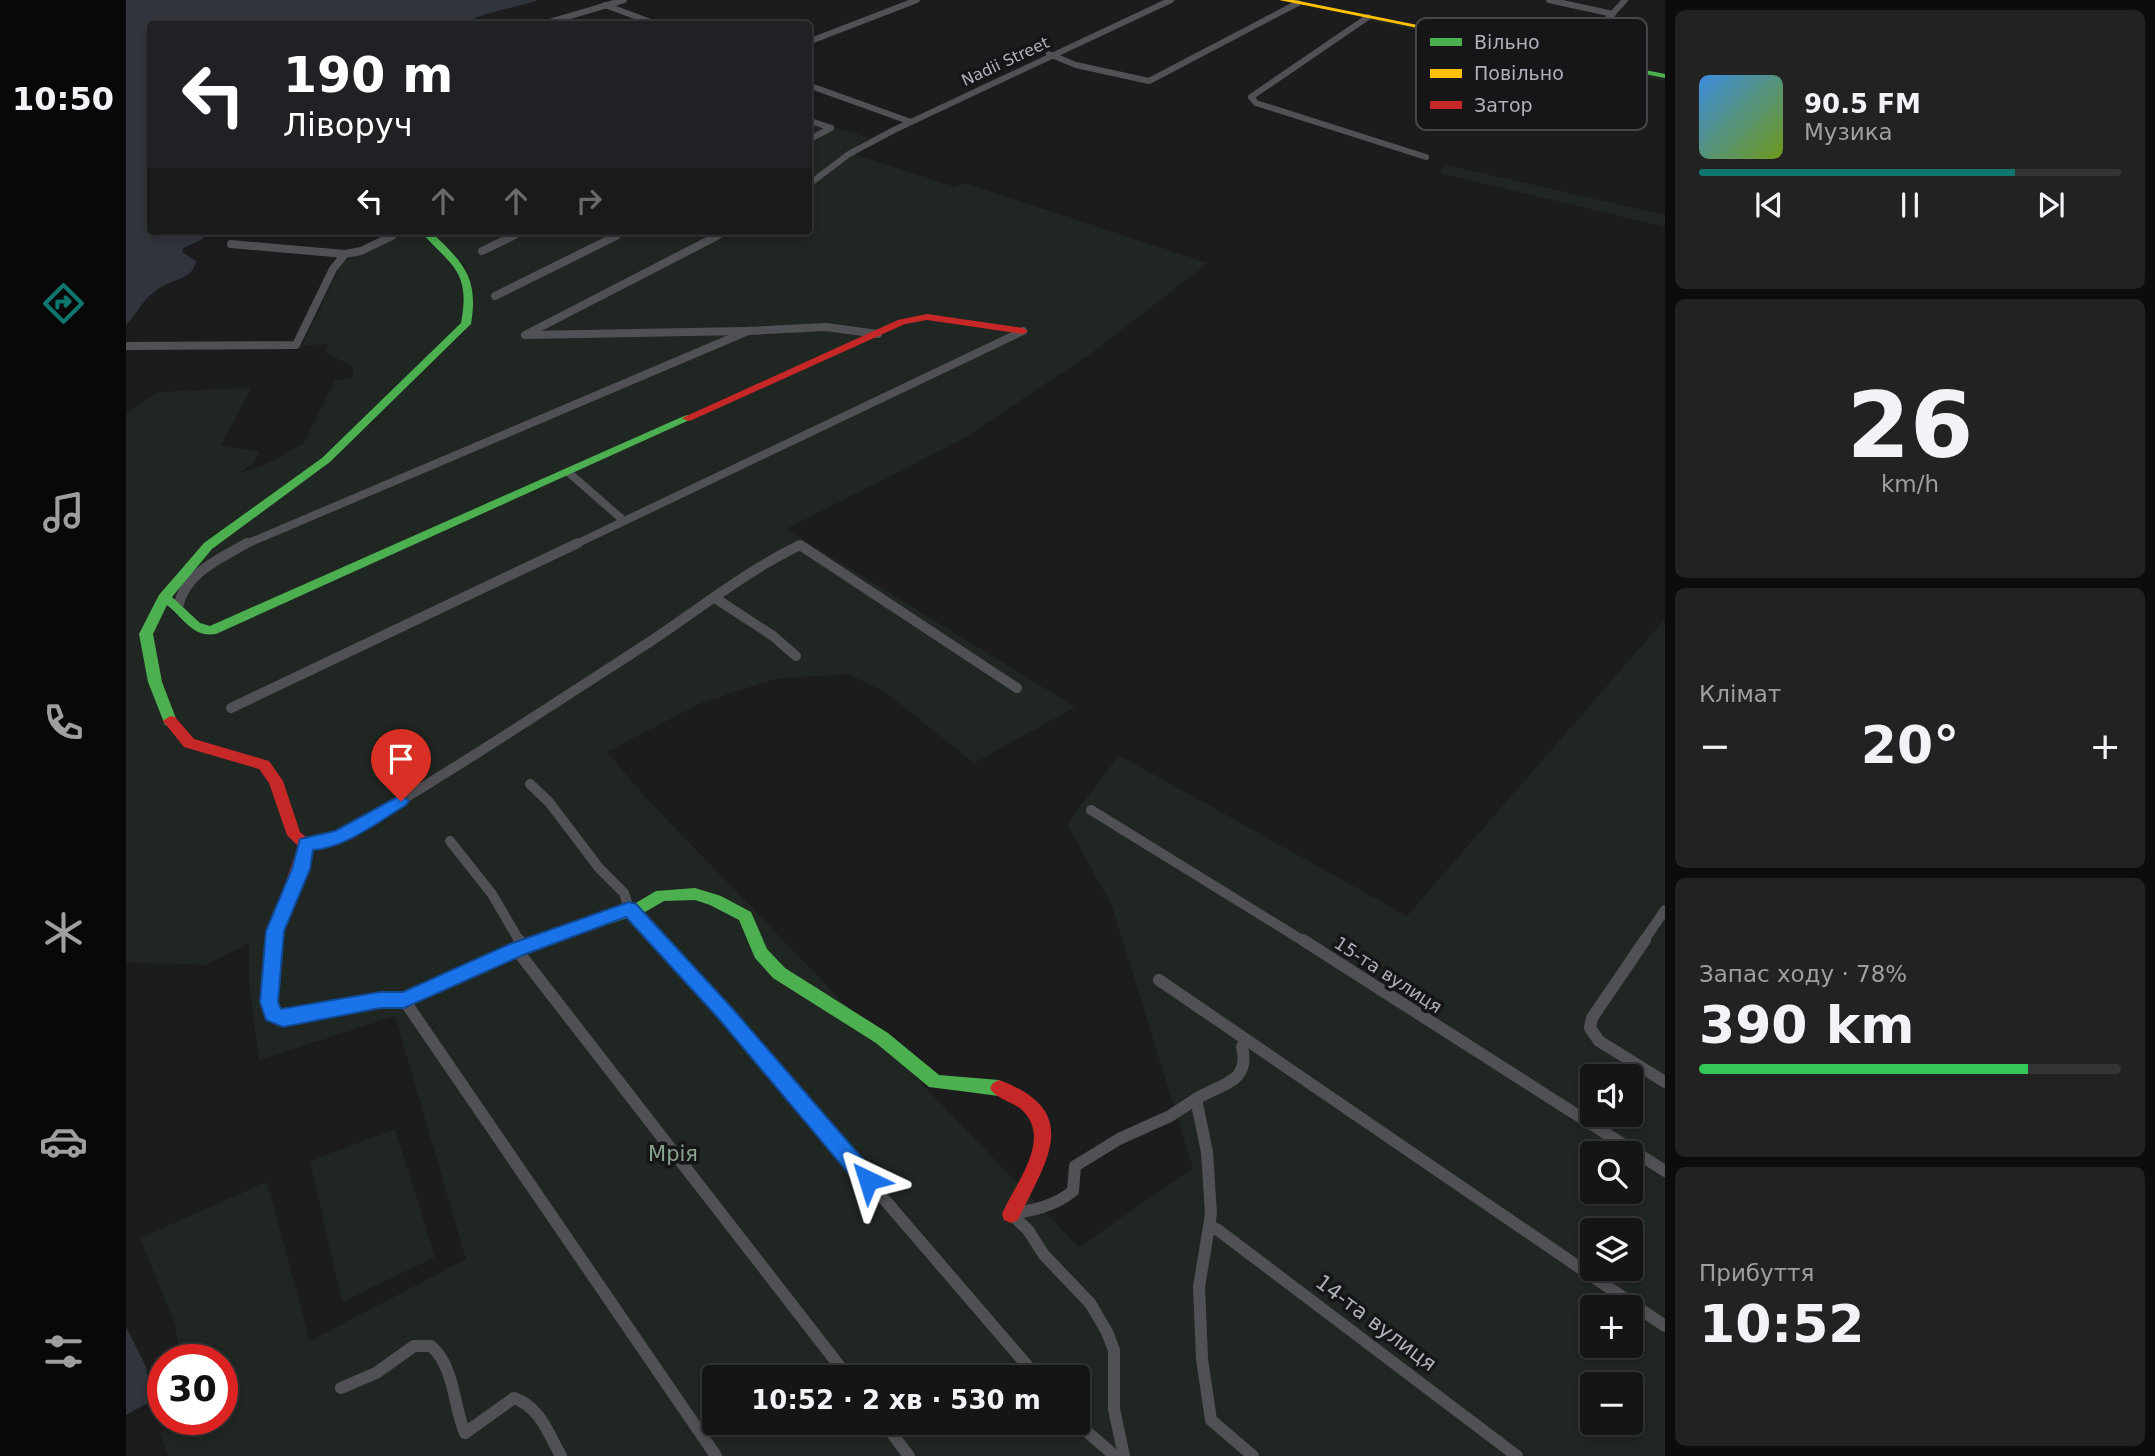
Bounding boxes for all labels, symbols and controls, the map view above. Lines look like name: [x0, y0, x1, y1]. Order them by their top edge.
legend: [1416, 18, 1647, 130]
text: Вільно: [1474, 31, 1540, 53]
street label: Nadii Street: [958, 33, 1052, 90]
text: 190 m: [283, 47, 453, 104]
icon: left: [168, 49, 259, 140]
text: Повільно: [1474, 62, 1564, 84]
text: 10:50: [12, 80, 114, 118]
text: 90.5 FM: [1804, 89, 1921, 119]
text: Затор: [1474, 94, 1533, 116]
text: Ліворуч: [283, 106, 413, 144]
text: Музика: [1804, 119, 1893, 145]
icon: left: [351, 182, 389, 220]
icon: ahead: [424, 182, 462, 220]
icon: ahead: [497, 182, 535, 220]
icon: right: [570, 182, 608, 220]
icon: previous: [1750, 186, 1788, 224]
icon: pause: [1891, 186, 1929, 224]
icon: next: [2032, 186, 2070, 224]
icon: directions: [39, 279, 88, 328]
text: 26: [1847, 373, 1973, 478]
text: km/h: [1881, 471, 1939, 497]
icon: music: [39, 488, 88, 537]
text: Клімат: [1699, 681, 1781, 707]
icon: phone: [39, 698, 88, 747]
text: 20°: [1861, 715, 1959, 775]
text: −: [1699, 724, 1731, 768]
text: +: [2089, 724, 2121, 768]
pin: [371, 729, 431, 801]
icon: arrive: [382, 740, 420, 778]
icon: climate: [39, 908, 88, 957]
street label: 15-та вулиця: [1330, 932, 1446, 1017]
text: Запас ходу · 78%: [1699, 961, 1907, 987]
text: 390 km: [1699, 995, 1914, 1055]
map controls: [1580, 1064, 1643, 1435]
button: sound: [1580, 1064, 1643, 1127]
icon: car: [39, 1117, 88, 1166]
button: search: [1580, 1141, 1643, 1204]
park label: Мрія: [648, 1142, 698, 1166]
position arrow: [831, 1143, 905, 1217]
button: layers: [1580, 1218, 1643, 1281]
text: Прибуття: [1699, 1260, 1814, 1286]
street label: 14-та вулиця: [1311, 1270, 1441, 1376]
text: 10:52: [1699, 1294, 1865, 1354]
button: +: [1580, 1295, 1643, 1358]
icon: filters: [39, 1327, 88, 1376]
speed limit sign: 30: [147, 1344, 238, 1435]
button: −: [1580, 1372, 1643, 1435]
text: 10:52 · 2 хв · 530 m: [751, 1385, 1041, 1415]

